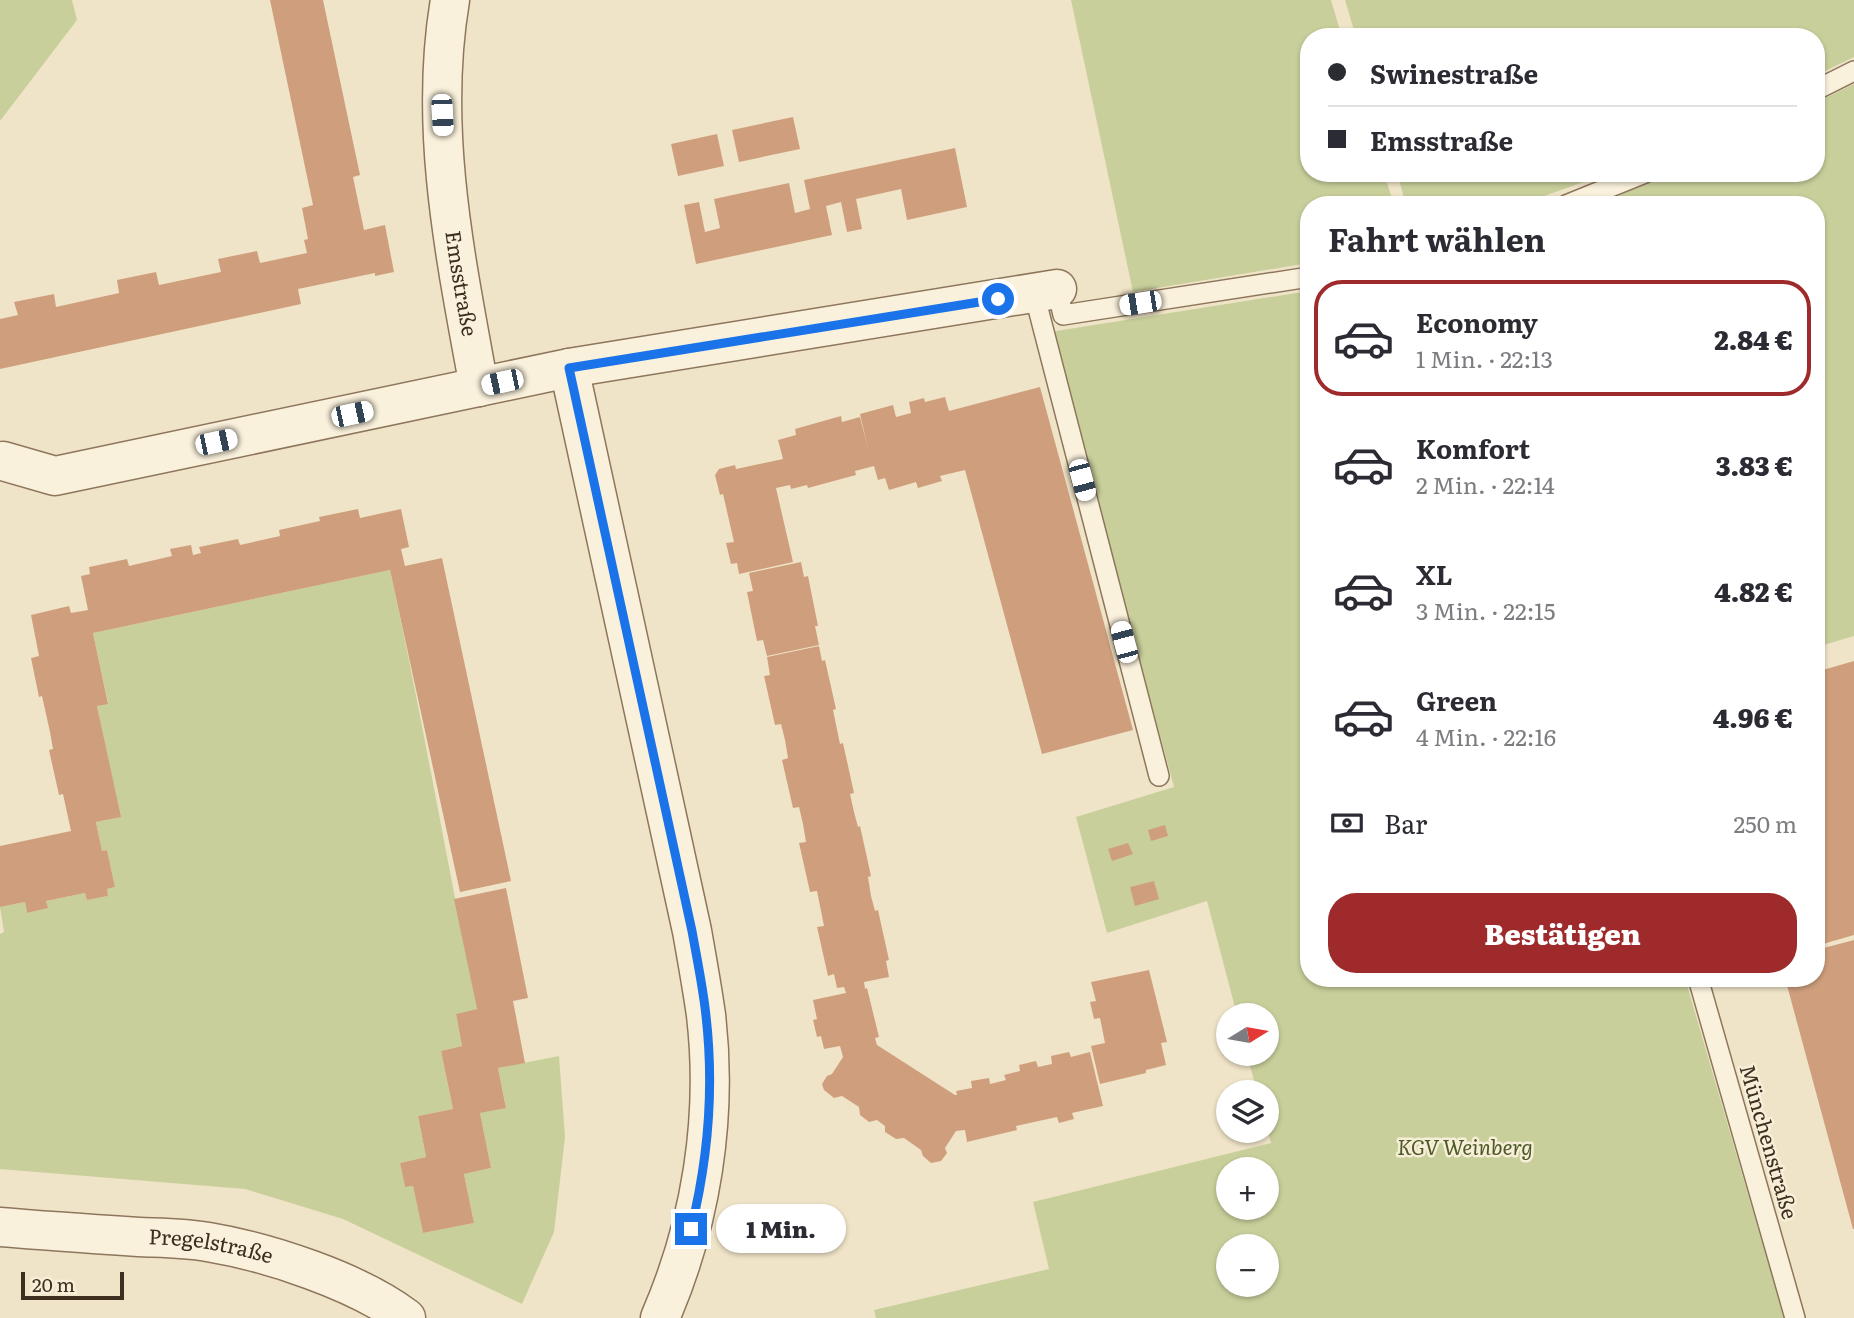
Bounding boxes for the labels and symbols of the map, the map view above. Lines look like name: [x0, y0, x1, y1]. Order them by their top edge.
car: [431, 93, 454, 137]
street label: Emsstraße: [439, 228, 487, 339]
route start: [982, 283, 1014, 315]
car: [1118, 289, 1163, 317]
car: [480, 367, 525, 397]
car: [330, 399, 375, 429]
car: [194, 427, 239, 457]
car: [1067, 457, 1098, 503]
car: [1109, 619, 1140, 665]
north arrow: [1216, 1003, 1279, 1066]
street label: Münchenstraße: [1734, 1060, 1807, 1222]
park label: KGV Weinberg: [1397, 1130, 1533, 1161]
callout: 1 Min.: [716, 1204, 845, 1254]
route end: [675, 1213, 707, 1245]
street label: Pregelstraße: [148, 1219, 278, 1270]
scale bar: [21, 1269, 124, 1301]

